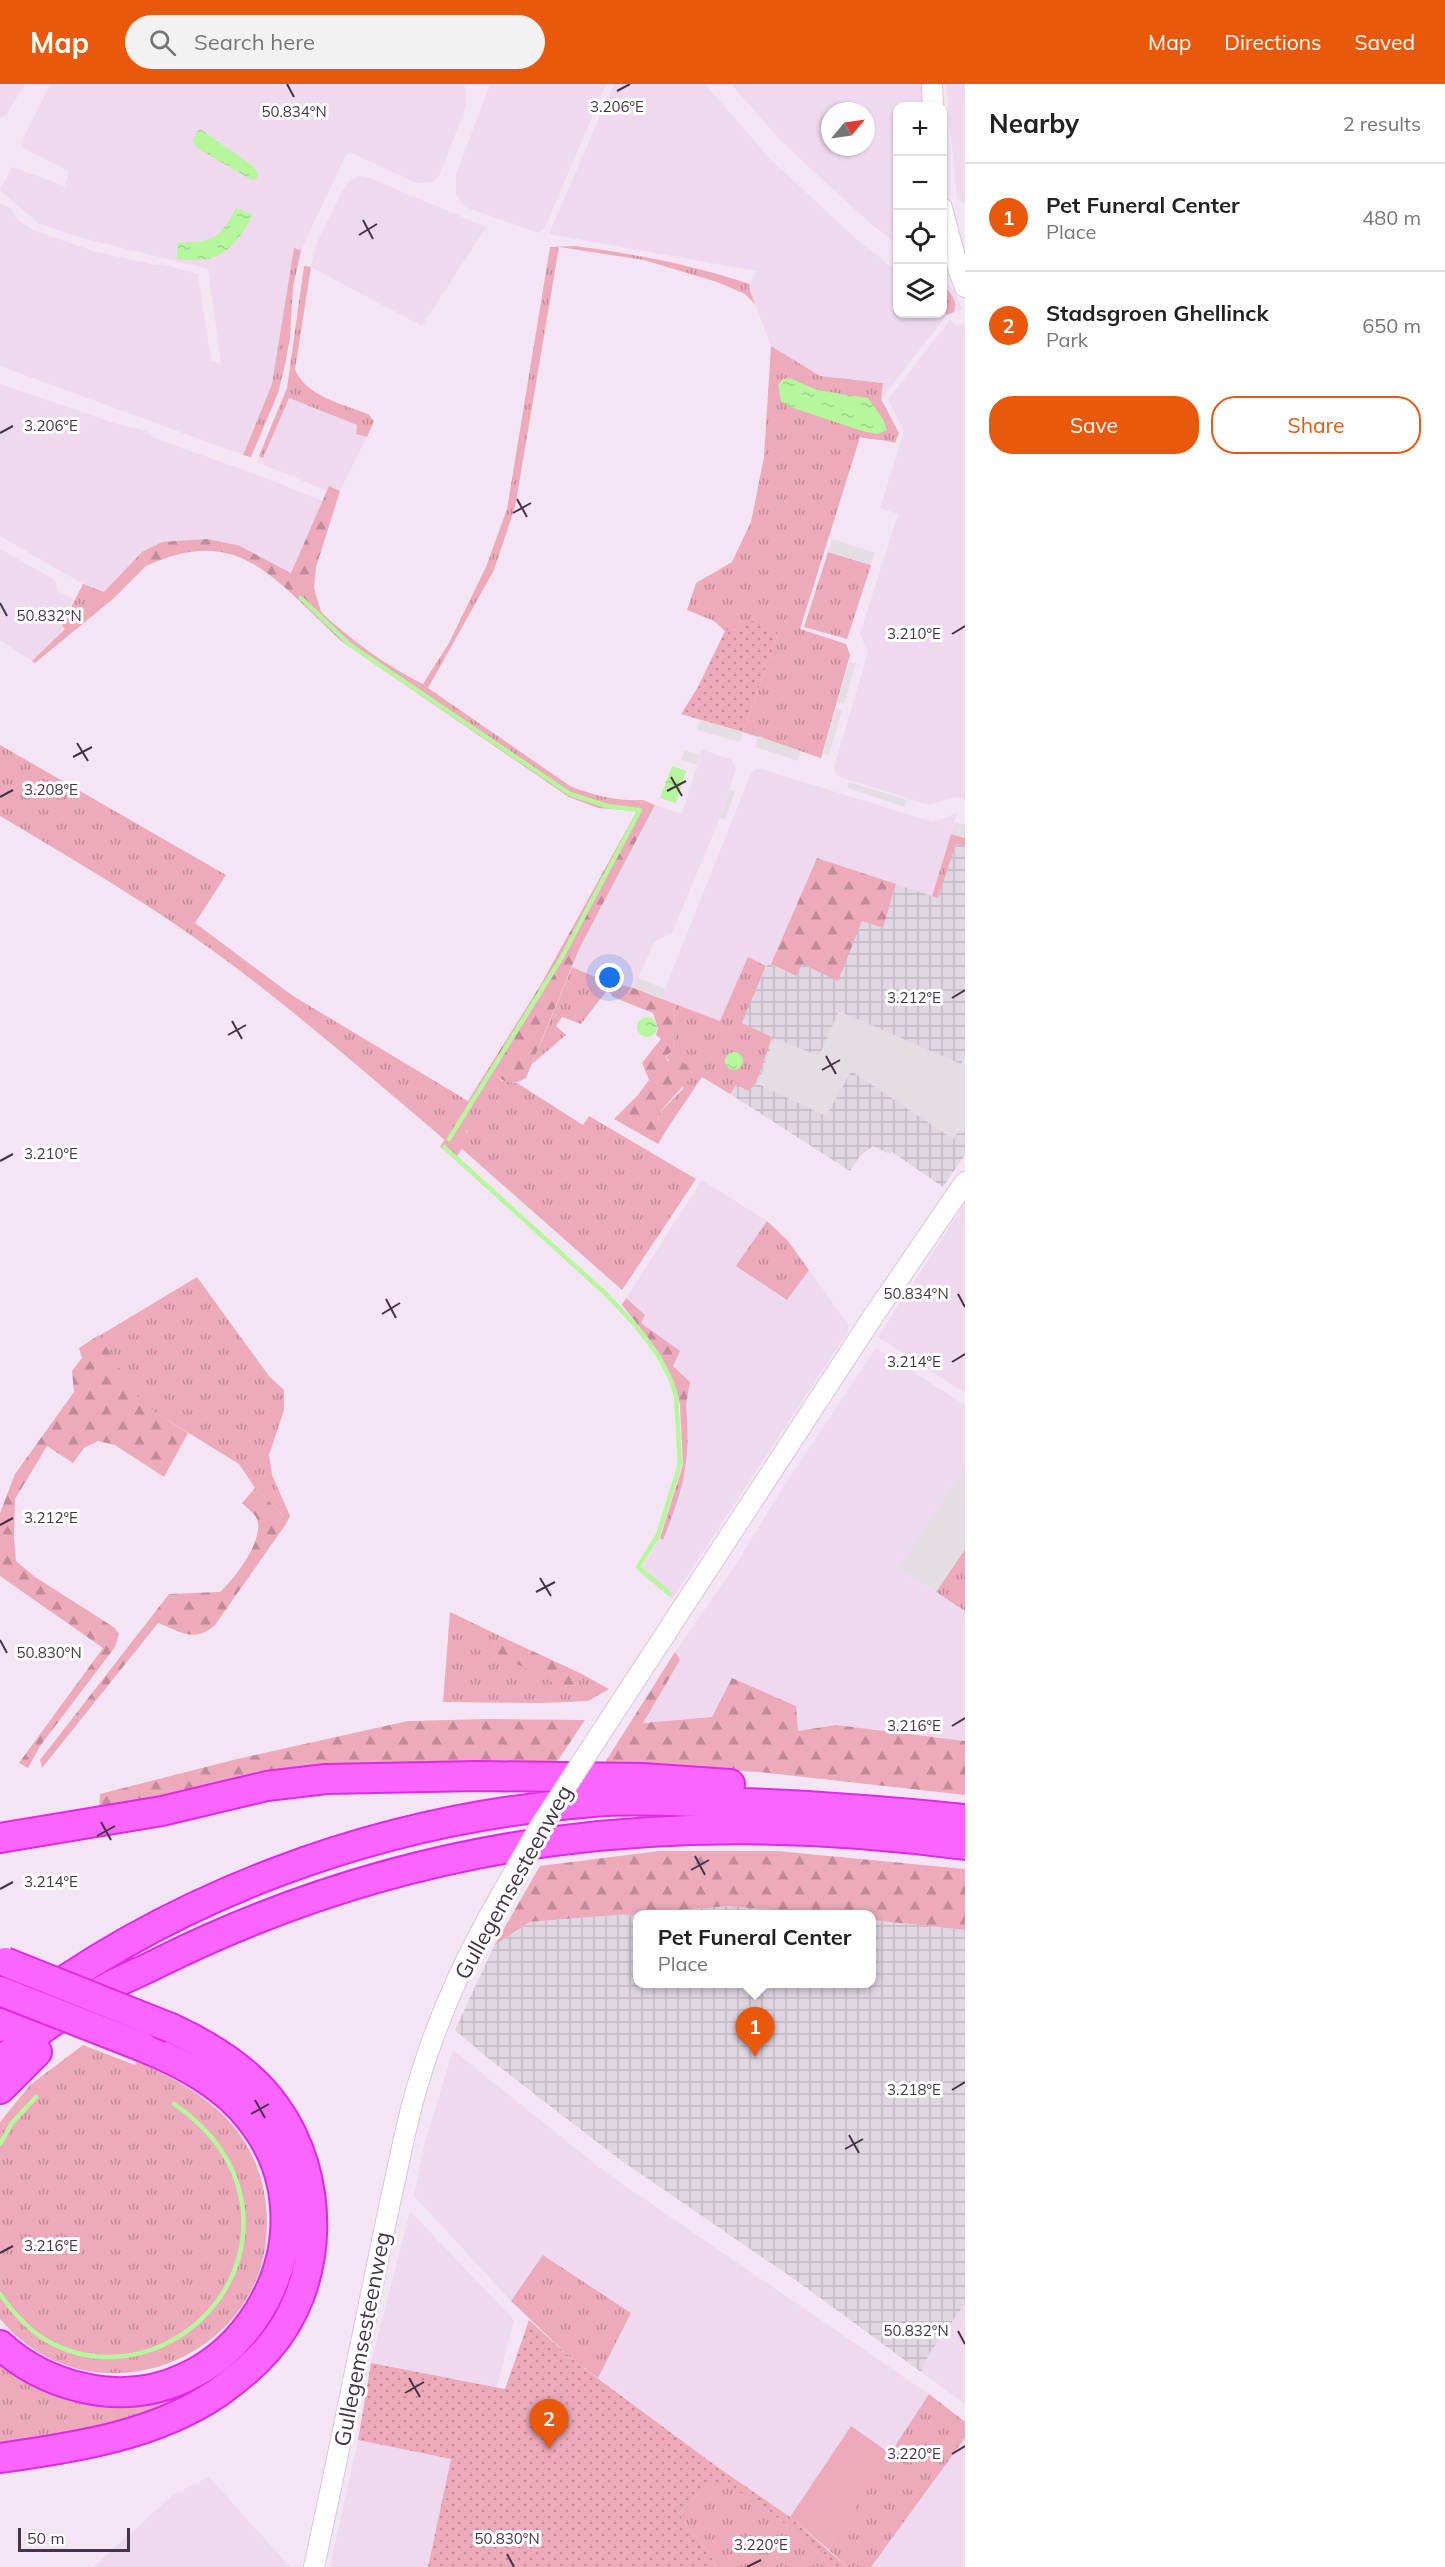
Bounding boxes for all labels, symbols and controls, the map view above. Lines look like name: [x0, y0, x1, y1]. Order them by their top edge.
search box: [125, 15, 545, 69]
text: Map: [30, 25, 89, 60]
icon: search: [146, 26, 179, 59]
text: Search here: [194, 28, 315, 56]
text: Map: [1148, 29, 1191, 55]
text: Directions: [1224, 29, 1321, 55]
text: Saved: [1354, 29, 1415, 55]
text: 3.206°E: [590, 97, 644, 116]
text: 50.834°N: [261, 102, 327, 121]
north arrow: [821, 102, 875, 156]
map controls: [893, 102, 947, 318]
button: +: [893, 102, 947, 156]
text: Nearby: [989, 107, 1079, 140]
text: 2 results: [1343, 111, 1421, 136]
button: −: [893, 156, 947, 210]
text: Pet Funeral Center: [1046, 191, 1240, 219]
text: 1: [1003, 205, 1015, 230]
text: 480 m: [1362, 205, 1421, 230]
button: locate: [893, 210, 947, 264]
text: Place: [1046, 219, 1096, 244]
button: layers: [893, 264, 947, 318]
text: Stadsgroen Ghellinck: [1046, 299, 1269, 327]
text: 2: [1003, 313, 1015, 338]
text: 650 m: [1362, 313, 1421, 338]
text: Park: [1046, 327, 1088, 352]
button: Save: [989, 396, 1199, 454]
button: Share: [1211, 396, 1421, 454]
text: 3.206°E: [24, 416, 78, 435]
text: 50.832°N: [16, 606, 82, 625]
text: 3.210°E: [887, 624, 941, 643]
text: 3.208°E: [24, 780, 78, 799]
your location: [595, 963, 624, 992]
text: 3.212°E: [887, 988, 941, 1007]
text: 3.210°E: [24, 1144, 78, 1163]
text: 50.834°N: [883, 1284, 949, 1303]
text: 3.214°E: [887, 1352, 941, 1371]
text: 3.212°E: [24, 1508, 78, 1527]
text: 50.830°N: [16, 1643, 82, 1662]
text: 3.216°E: [887, 1716, 941, 1735]
street label: Gullegemsesteenweg: [448, 1780, 578, 1984]
text: 3.214°E: [24, 1872, 78, 1891]
popup: [633, 1910, 876, 1988]
text: Pet Funeral Center: [658, 1923, 851, 1951]
text: Place: [658, 1951, 708, 1976]
pin: 1: [736, 2008, 774, 2057]
text: 3.218°E: [887, 2080, 941, 2099]
street label: Gullegemsesteenweg: [327, 2229, 397, 2449]
text: 3.216°E: [24, 2236, 78, 2255]
text: 50.832°N: [883, 2321, 949, 2340]
pin: 2: [530, 2400, 568, 2449]
text: 3.220°E: [887, 2444, 941, 2463]
scale bar: [18, 2525, 130, 2552]
text: 50 m: [27, 2528, 64, 2548]
text: 50.830°N: [474, 2529, 540, 2548]
text: 3.220°E: [734, 2535, 788, 2554]

